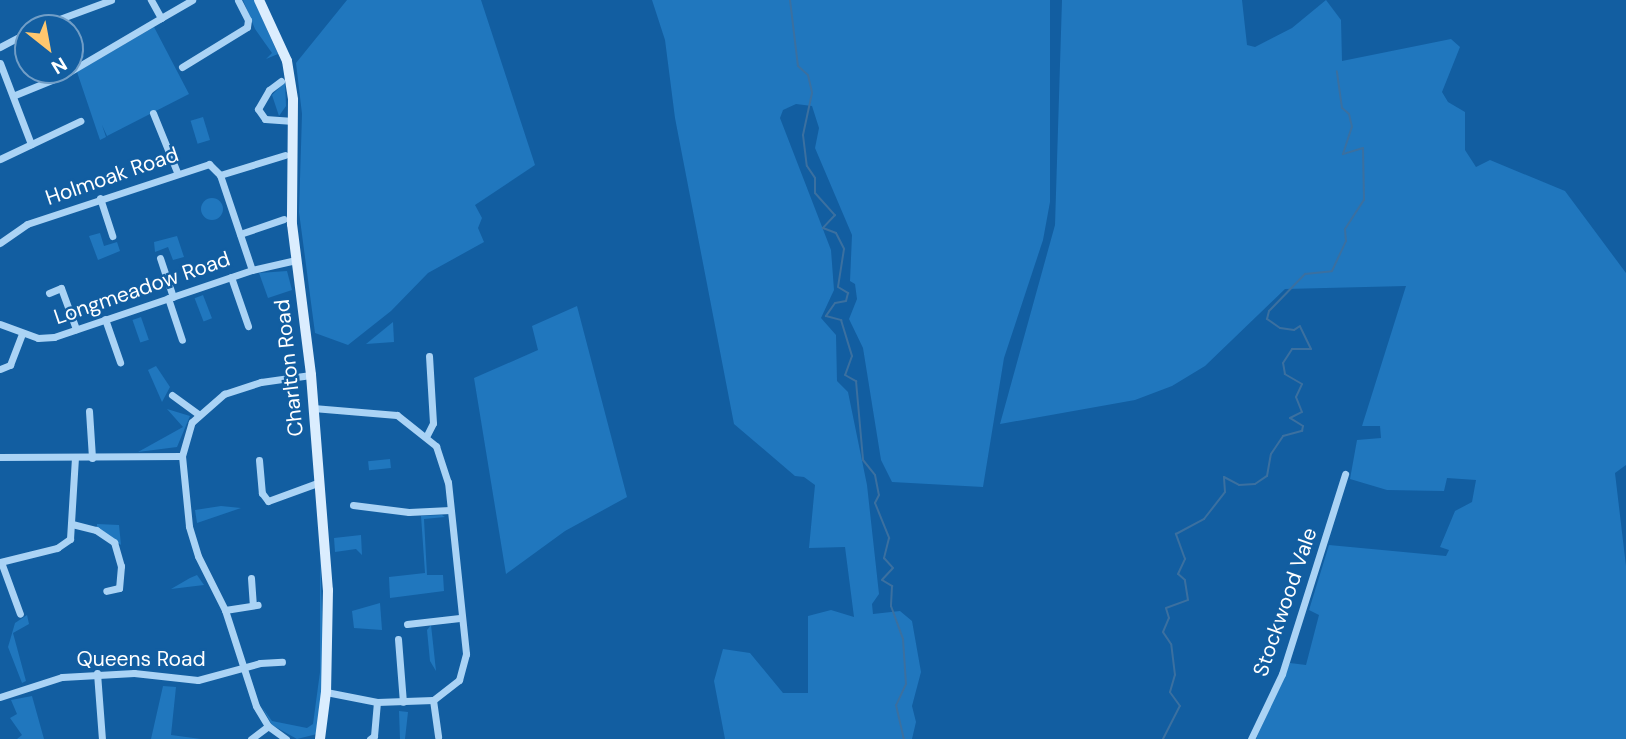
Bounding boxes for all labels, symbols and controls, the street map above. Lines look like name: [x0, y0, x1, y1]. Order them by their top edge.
north arrow: [14, 14, 84, 84]
text: N: [47, 51, 71, 80]
street label: Holmoak Road: [42, 141, 182, 211]
street label: Longmeadow Road: [51, 246, 233, 330]
street label: Charlton Road: [269, 298, 309, 438]
street label: Stockwood Vale: [1248, 524, 1322, 680]
street label: Queens Road: [76, 646, 206, 672]

